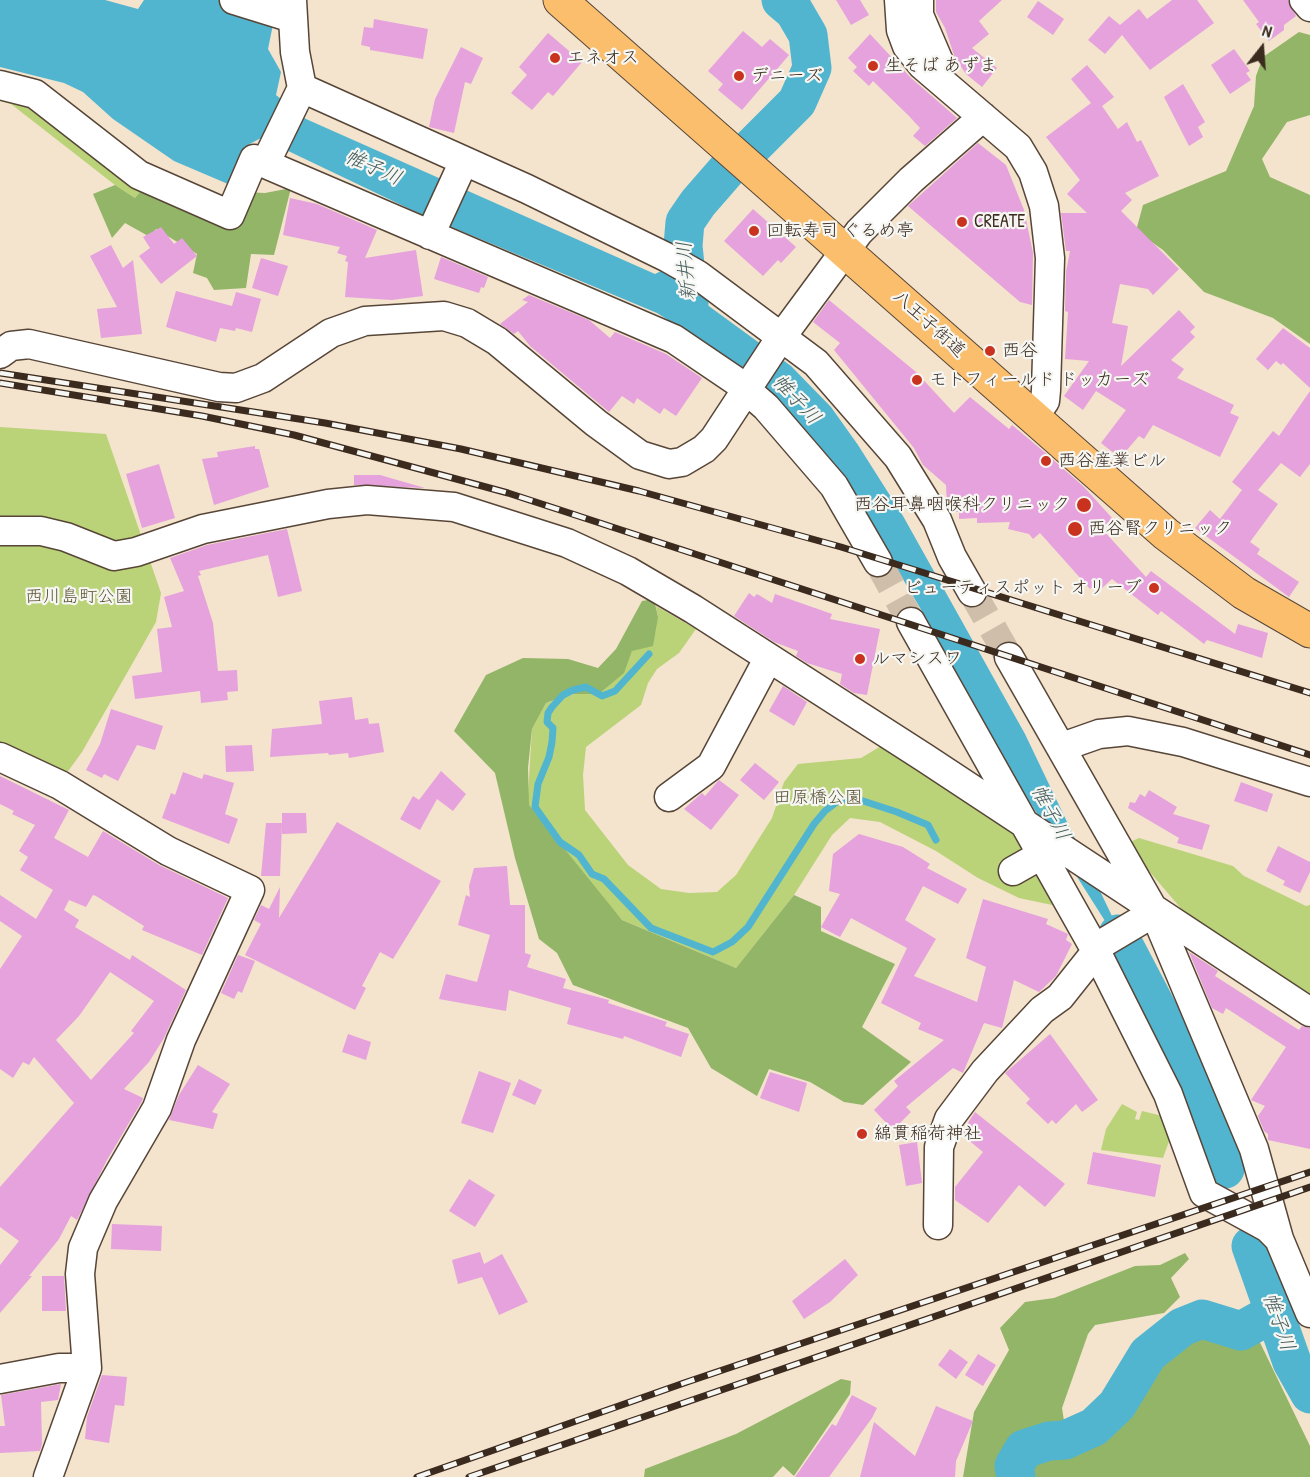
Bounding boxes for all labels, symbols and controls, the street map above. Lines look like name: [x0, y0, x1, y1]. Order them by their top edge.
north arrow: [1232, 18, 1292, 78]
text: N: [1260, 19, 1275, 43]
place label: エネオス: [567, 47, 639, 69]
marker: エネオス: [548, 51, 562, 65]
place label: 生そば あずま: [885, 55, 997, 77]
marker: 生そば あずま: [866, 59, 880, 73]
place label: デニーズ: [751, 65, 823, 87]
marker: デニーズ: [732, 69, 746, 83]
water label: 帷子川: [341, 145, 405, 191]
place label: CREATE: [974, 211, 1025, 233]
marker: CREATE: [955, 215, 969, 229]
place label: 回転寿司 ぐるめ亭: [766, 220, 914, 242]
marker: 回転寿司 ぐるめ亭: [747, 224, 761, 238]
water label: 新井川: [673, 240, 701, 302]
street label: 八王子街道: [888, 286, 970, 362]
place label: 西谷: [1002, 340, 1038, 362]
marker: 西谷: [983, 344, 997, 358]
place label: モトフィールド ドッカーズ: [929, 369, 1149, 391]
water label: 帷子川: [767, 370, 825, 430]
marker: モトフィールド ドッカーズ: [910, 373, 924, 387]
place label: 西谷産業ビル: [1058, 450, 1166, 472]
marker: 西谷産業ビル: [1039, 454, 1053, 468]
place label: 西谷耳鼻咽喉科クリニック: [854, 494, 1070, 516]
marker: 西谷耳鼻咽喉科クリニック: [1075, 496, 1093, 514]
place label: 西谷腎クリニック: [1088, 518, 1232, 540]
marker: 西谷腎クリニック: [1066, 520, 1084, 538]
place label: ビューティスポット オリーブ: [904, 577, 1142, 599]
marker: ビューティスポット オリーブ: [1147, 581, 1161, 595]
park label: 西川島町公園: [25, 586, 133, 608]
place label: ルマシスワ: [872, 648, 962, 670]
marker: ルマシスワ: [853, 652, 867, 666]
water label: 帷子川: [1025, 781, 1075, 845]
park label: 田原橋公園: [773, 787, 863, 809]
place label: 綿貫稲荷神社: [874, 1123, 982, 1145]
marker: 綿貫稲荷神社: [855, 1127, 869, 1141]
water label: 帷子川: [1257, 1290, 1299, 1354]

